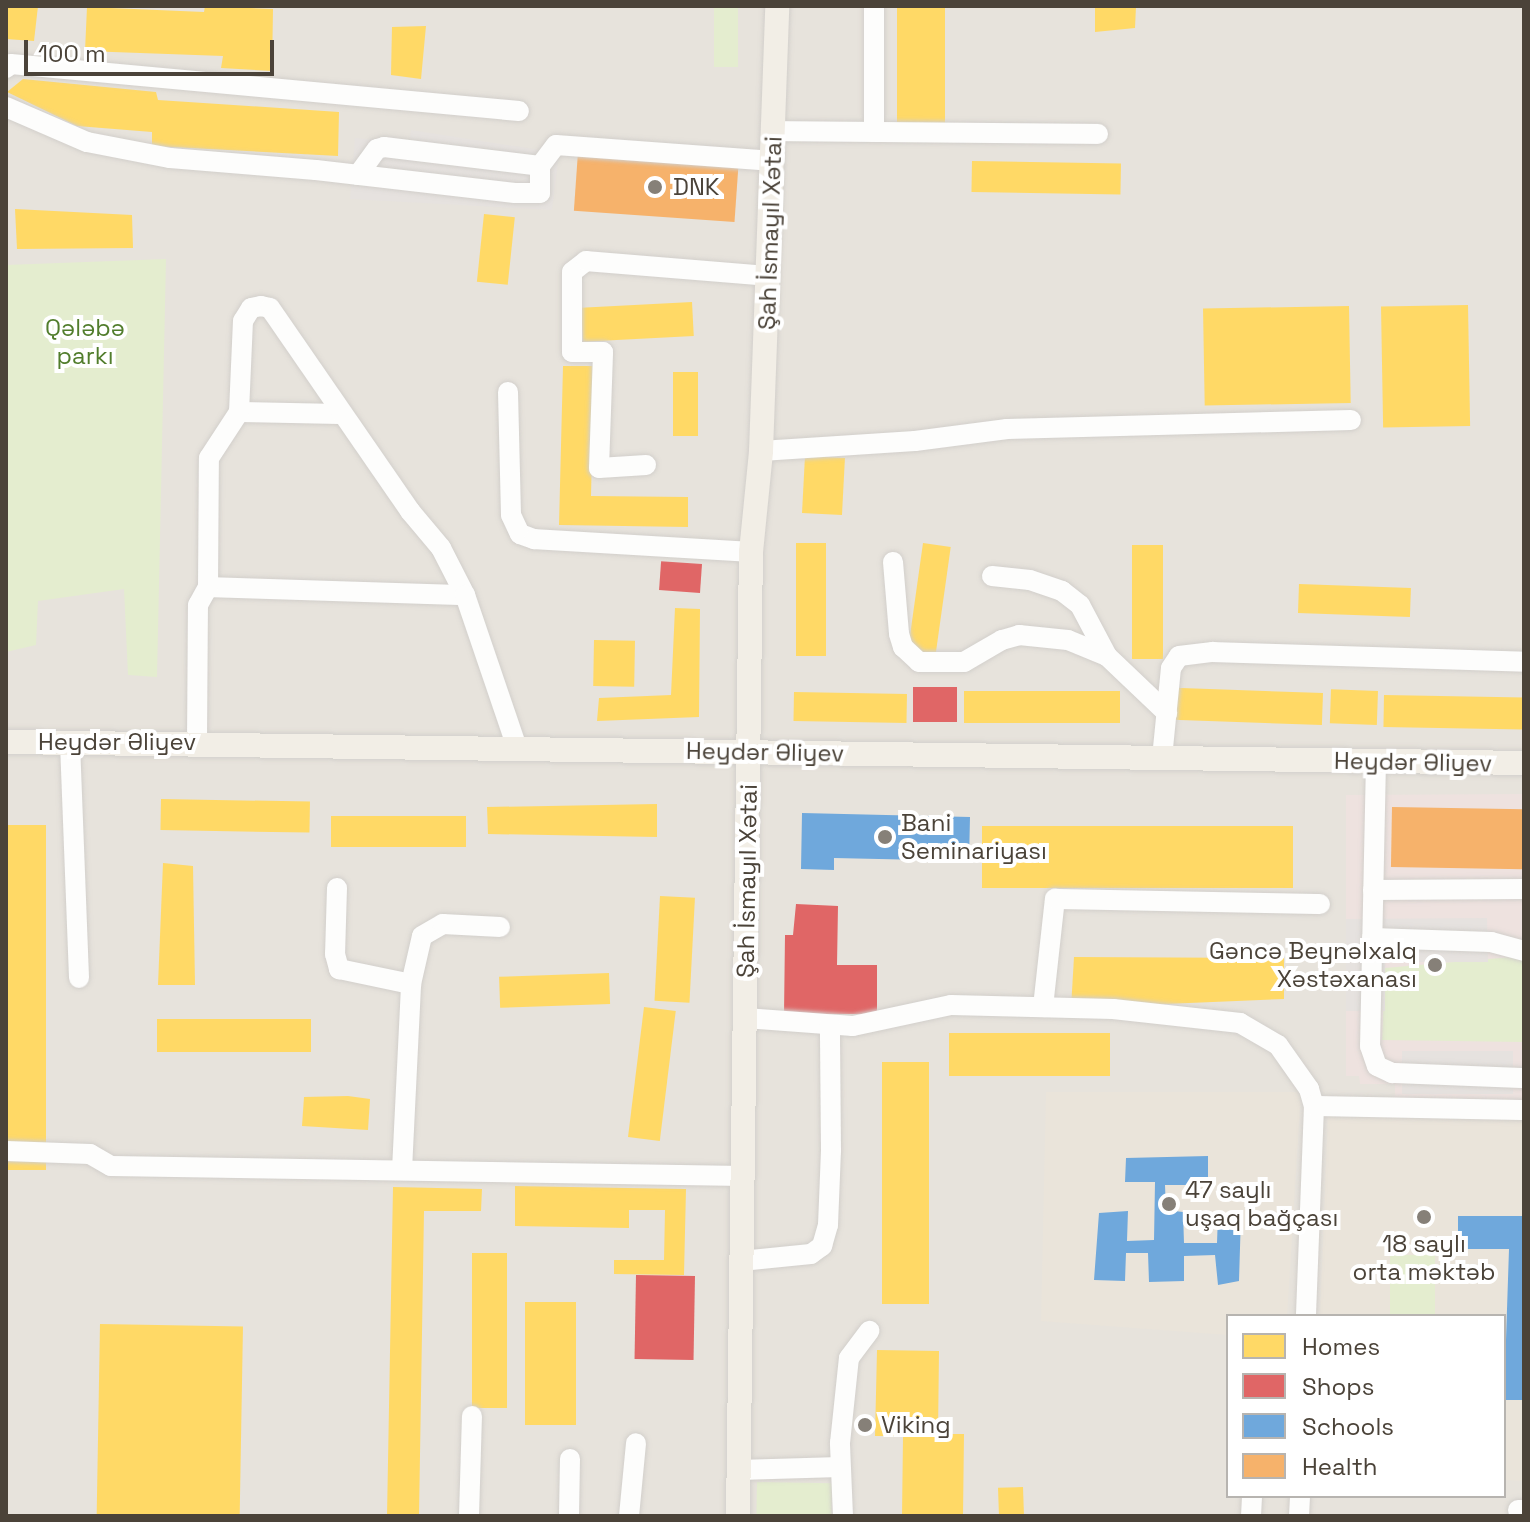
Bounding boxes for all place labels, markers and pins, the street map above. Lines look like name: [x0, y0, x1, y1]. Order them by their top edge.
place label: DNK: [673, 173, 719, 201]
marker: DNK: [644, 176, 666, 198]
place label: Bani Seminariyası: [901, 809, 1047, 865]
marker: Bani Seminariyası: [876, 828, 894, 846]
place label: Gəncə Beynəlxalq Xəstəxanası: [1209, 937, 1417, 993]
marker: Gəncə Beynəlxalq Xəstəxanası: [1424, 954, 1446, 976]
place label: 47 saylı uşaq bağçası: [1185, 1176, 1338, 1232]
marker: 47 saylı uşaq bağçası: [1160, 1195, 1178, 1213]
marker: 18 saylı orta məktəb: [1415, 1208, 1433, 1226]
place label: 18 saylı orta məktəb: [1353, 1230, 1495, 1286]
place label: Viking: [881, 1411, 951, 1439]
marker: Viking: [856, 1416, 874, 1434]

